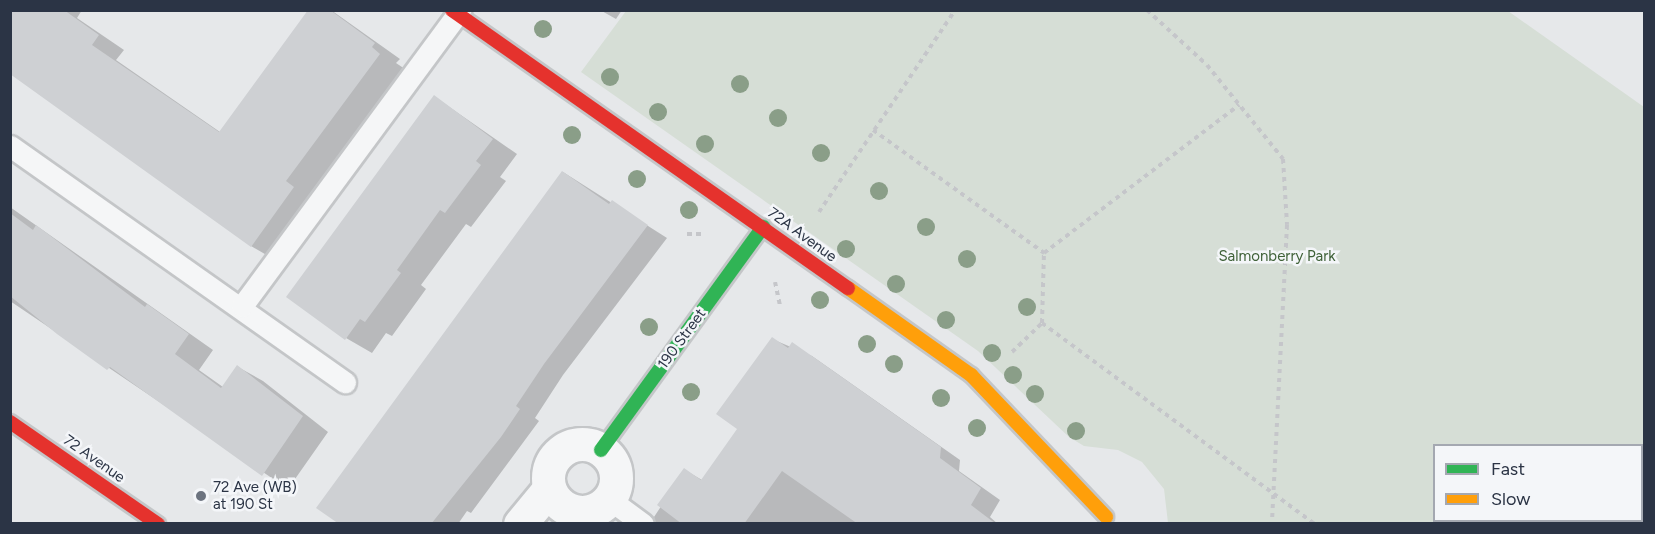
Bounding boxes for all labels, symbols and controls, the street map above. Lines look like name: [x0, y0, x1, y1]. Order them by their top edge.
street label: 72A Avenue: [764, 204, 840, 266]
park label: Salmonberry Park: [1218, 248, 1336, 266]
street label: 190 Street: [654, 305, 710, 373]
street label: 72 Avenue: [60, 431, 128, 487]
legend: [1433, 444, 1643, 522]
text: Fast: [1491, 458, 1525, 480]
place label: 72 Ave (WB) at 190 St: [213, 478, 297, 513]
text: Slow: [1491, 488, 1530, 510]
marker: 72 Ave (WB) at 190 St: [194, 489, 208, 503]

